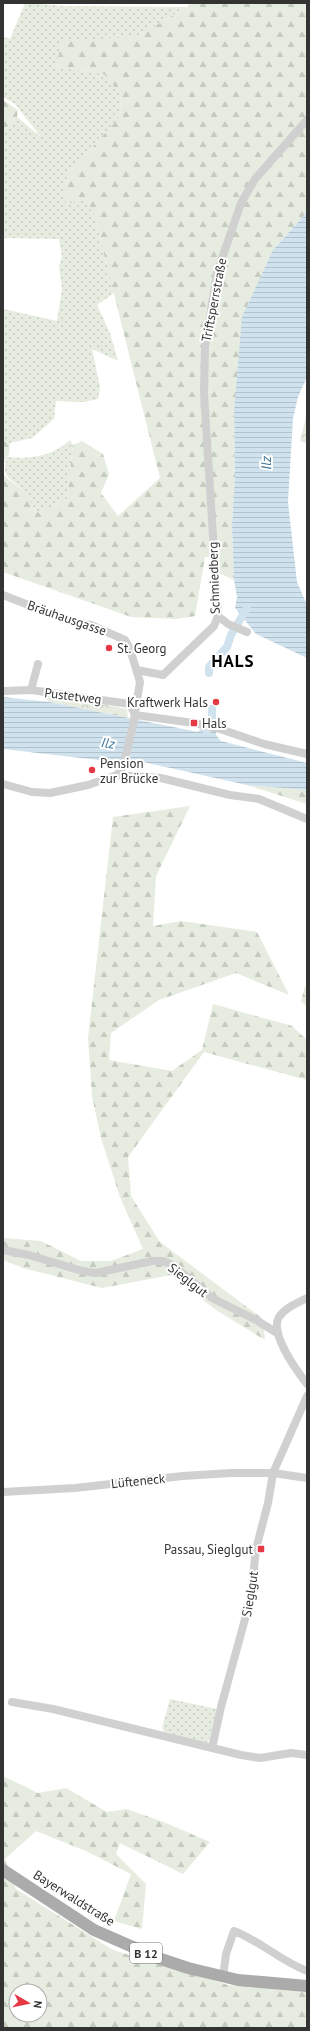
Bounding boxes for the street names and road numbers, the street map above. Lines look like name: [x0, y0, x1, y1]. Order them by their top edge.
street label: Triftsperrstraße: [198, 257, 230, 343]
street label: Schmiedberg: [204, 541, 224, 615]
street label: Bräuhausgasse: [25, 597, 109, 639]
street label: Pustetweg: [43, 684, 103, 708]
street label: Sieglgut: [165, 1259, 212, 1301]
street label: Lüfteneck: [110, 1470, 167, 1492]
street label: Sieglgut: [238, 1569, 262, 1618]
street label: Bayerwaldstraße: [30, 1866, 118, 1930]
road number: B 12: [130, 1943, 162, 1963]

